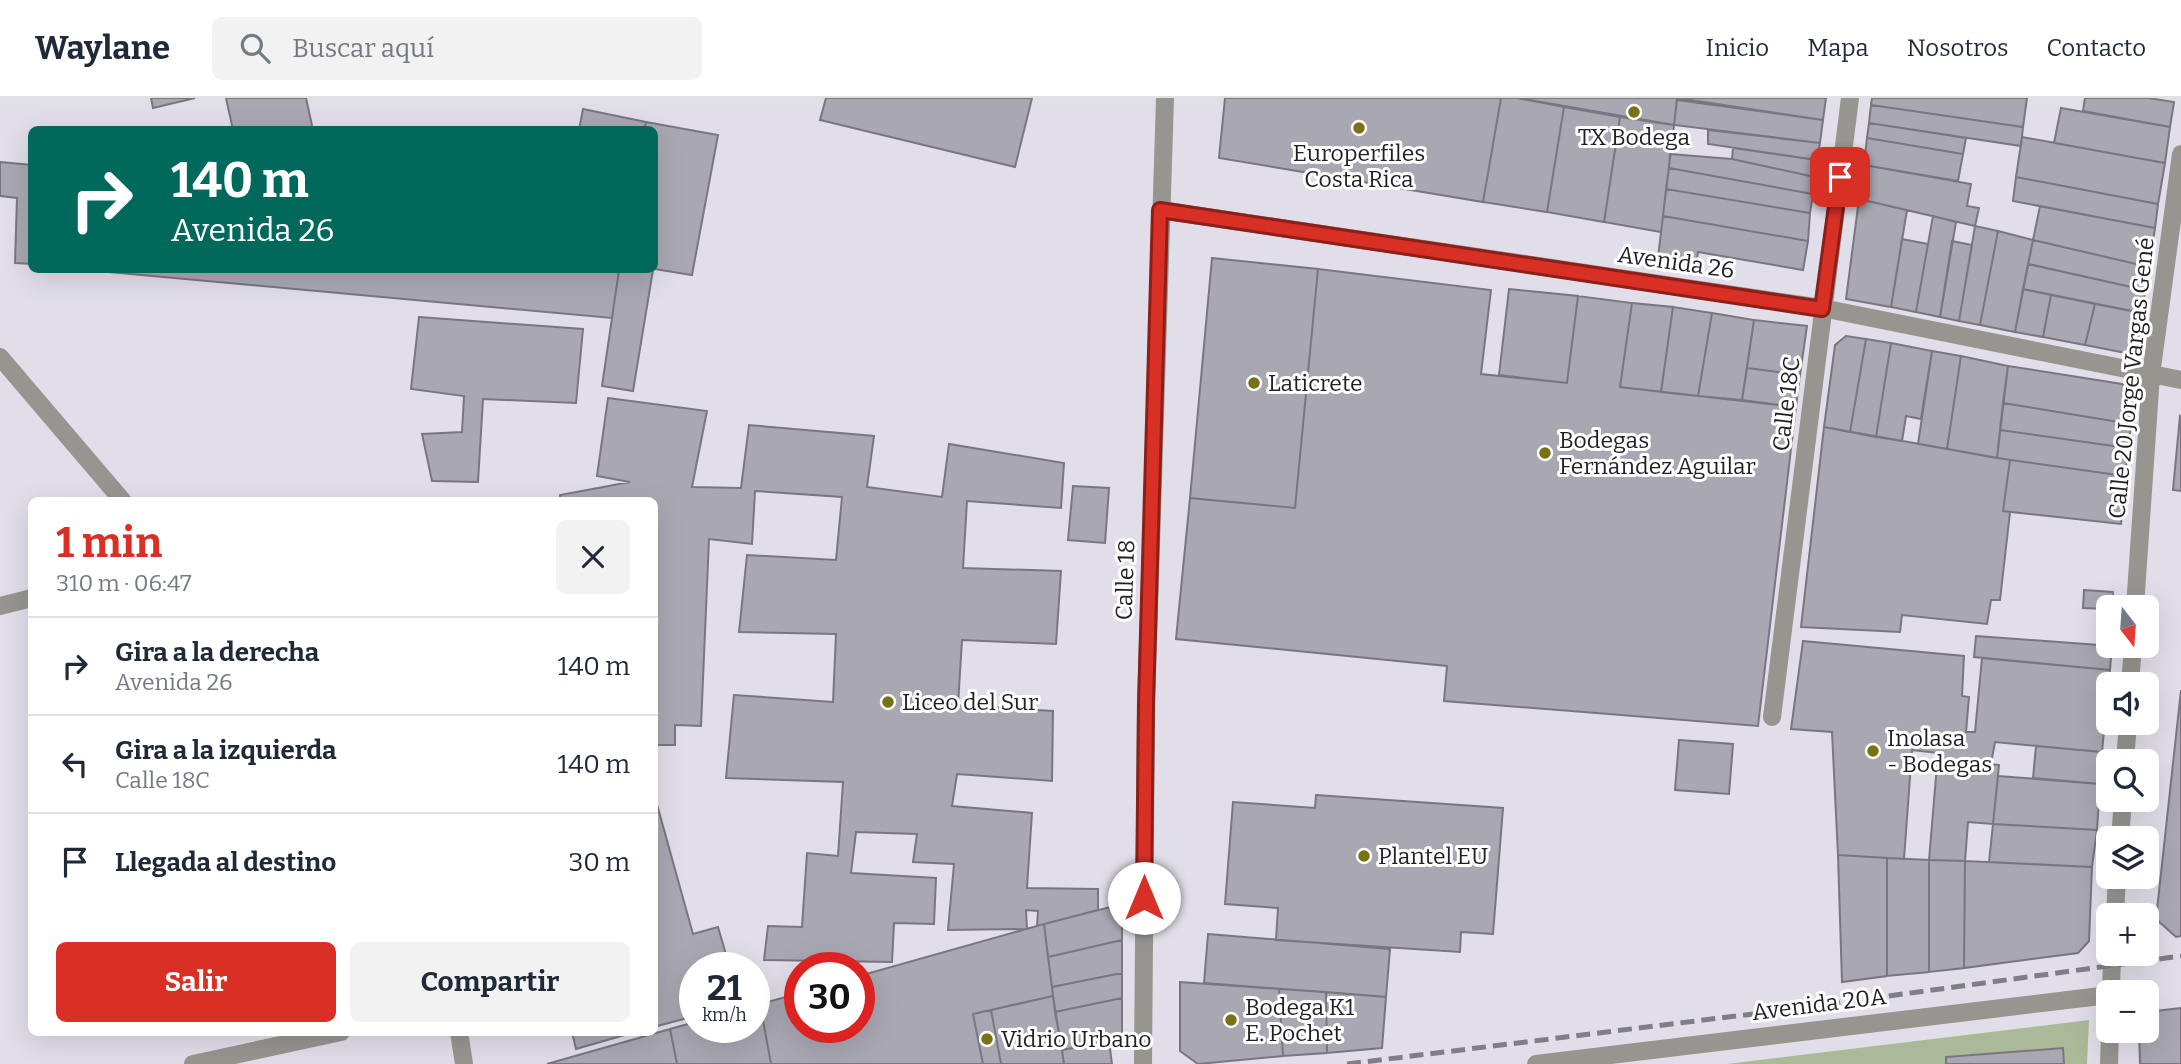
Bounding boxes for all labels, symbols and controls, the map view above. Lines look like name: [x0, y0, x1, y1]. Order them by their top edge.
search box: [212, 17, 702, 80]
text: Waylane: [35, 28, 170, 68]
icon: search: [236, 29, 274, 67]
text: Buscar aquí: [292, 33, 434, 64]
text: Inicio: [1705, 34, 1769, 62]
text: Mapa: [1807, 34, 1869, 62]
text: Nosotros: [1907, 34, 2008, 62]
text: Contacto: [2046, 34, 2146, 62]
marker: TX Bodega: [1626, 104, 1642, 120]
marker: Europerfiles Costa Rica: [1351, 120, 1367, 136]
place label: TX Bodega: [1578, 123, 1691, 151]
place label: Europerfiles Costa Rica: [1293, 139, 1425, 193]
pin: [1810, 147, 1870, 207]
text: 140 m: [171, 151, 309, 210]
icon: right: [56, 154, 147, 245]
icon: arrive: [1821, 158, 1859, 196]
text: Avenida 26: [171, 211, 334, 249]
street label: Calle 20 Jorge Vargas Gené: [2102, 236, 2160, 520]
street label: Avenida 26: [1616, 240, 1736, 284]
street label: Calle 18C: [1766, 355, 1806, 453]
place label: Laticrete: [1268, 369, 1362, 397]
marker: Laticrete: [1246, 375, 1262, 391]
place label: Bodegas Fernández Aguilar: [1559, 426, 1756, 480]
marker: Bodegas Fernández Aguilar: [1537, 445, 1553, 461]
text: 1 min: [56, 518, 162, 568]
button: close: [556, 520, 630, 594]
street label: Calle 18: [1110, 539, 1140, 621]
text: 310 m · 06:47: [56, 569, 192, 597]
north arrow: [2096, 595, 2160, 658]
map controls: [2096, 595, 2159, 1043]
text: Gira a la derecha: [115, 637, 319, 668]
icon: right: [56, 647, 94, 685]
text: 140 m: [558, 651, 630, 682]
text: Avenida 26: [115, 668, 232, 696]
button: sound: [2096, 672, 2159, 735]
place label: Liceo del Sur: [902, 688, 1038, 716]
marker: Liceo del Sur: [880, 694, 896, 710]
place label: Inolasa - Bodegas: [1887, 724, 1992, 778]
text: Gira a la izquierda: [115, 735, 337, 766]
marker: Inolasa - Bodegas: [1865, 743, 1881, 759]
icon: left: [56, 745, 94, 783]
text: 140 m: [558, 749, 630, 780]
button: search: [2096, 749, 2159, 812]
text: Calle 18C: [115, 766, 210, 794]
button: layers: [2096, 826, 2159, 889]
place label: Plantel EU: [1378, 842, 1488, 870]
icon: arrive: [56, 843, 94, 881]
text: Llegada al destino: [115, 847, 336, 878]
text: 30 m: [569, 847, 630, 878]
marker: Plantel EU: [1356, 848, 1372, 864]
position arrow: [1107, 861, 1181, 935]
button: +: [2096, 903, 2159, 966]
button: Salir: [56, 942, 336, 1022]
button: Compartir: [350, 942, 630, 1022]
speed limit sign: 30: [784, 952, 875, 1043]
text: 21: [707, 967, 742, 1009]
button: −: [2096, 980, 2159, 1043]
street label: Avenida 20A: [1750, 982, 1888, 1026]
place label: Bodega K1 E. Pochet: [1245, 993, 1355, 1047]
text: km/h: [702, 1004, 747, 1026]
marker: Bodega K1 E. Pochet: [1223, 1012, 1239, 1028]
place label: Vidrio Urbano: [1001, 1025, 1152, 1053]
marker: Vidrio Urbano: [979, 1031, 995, 1047]

